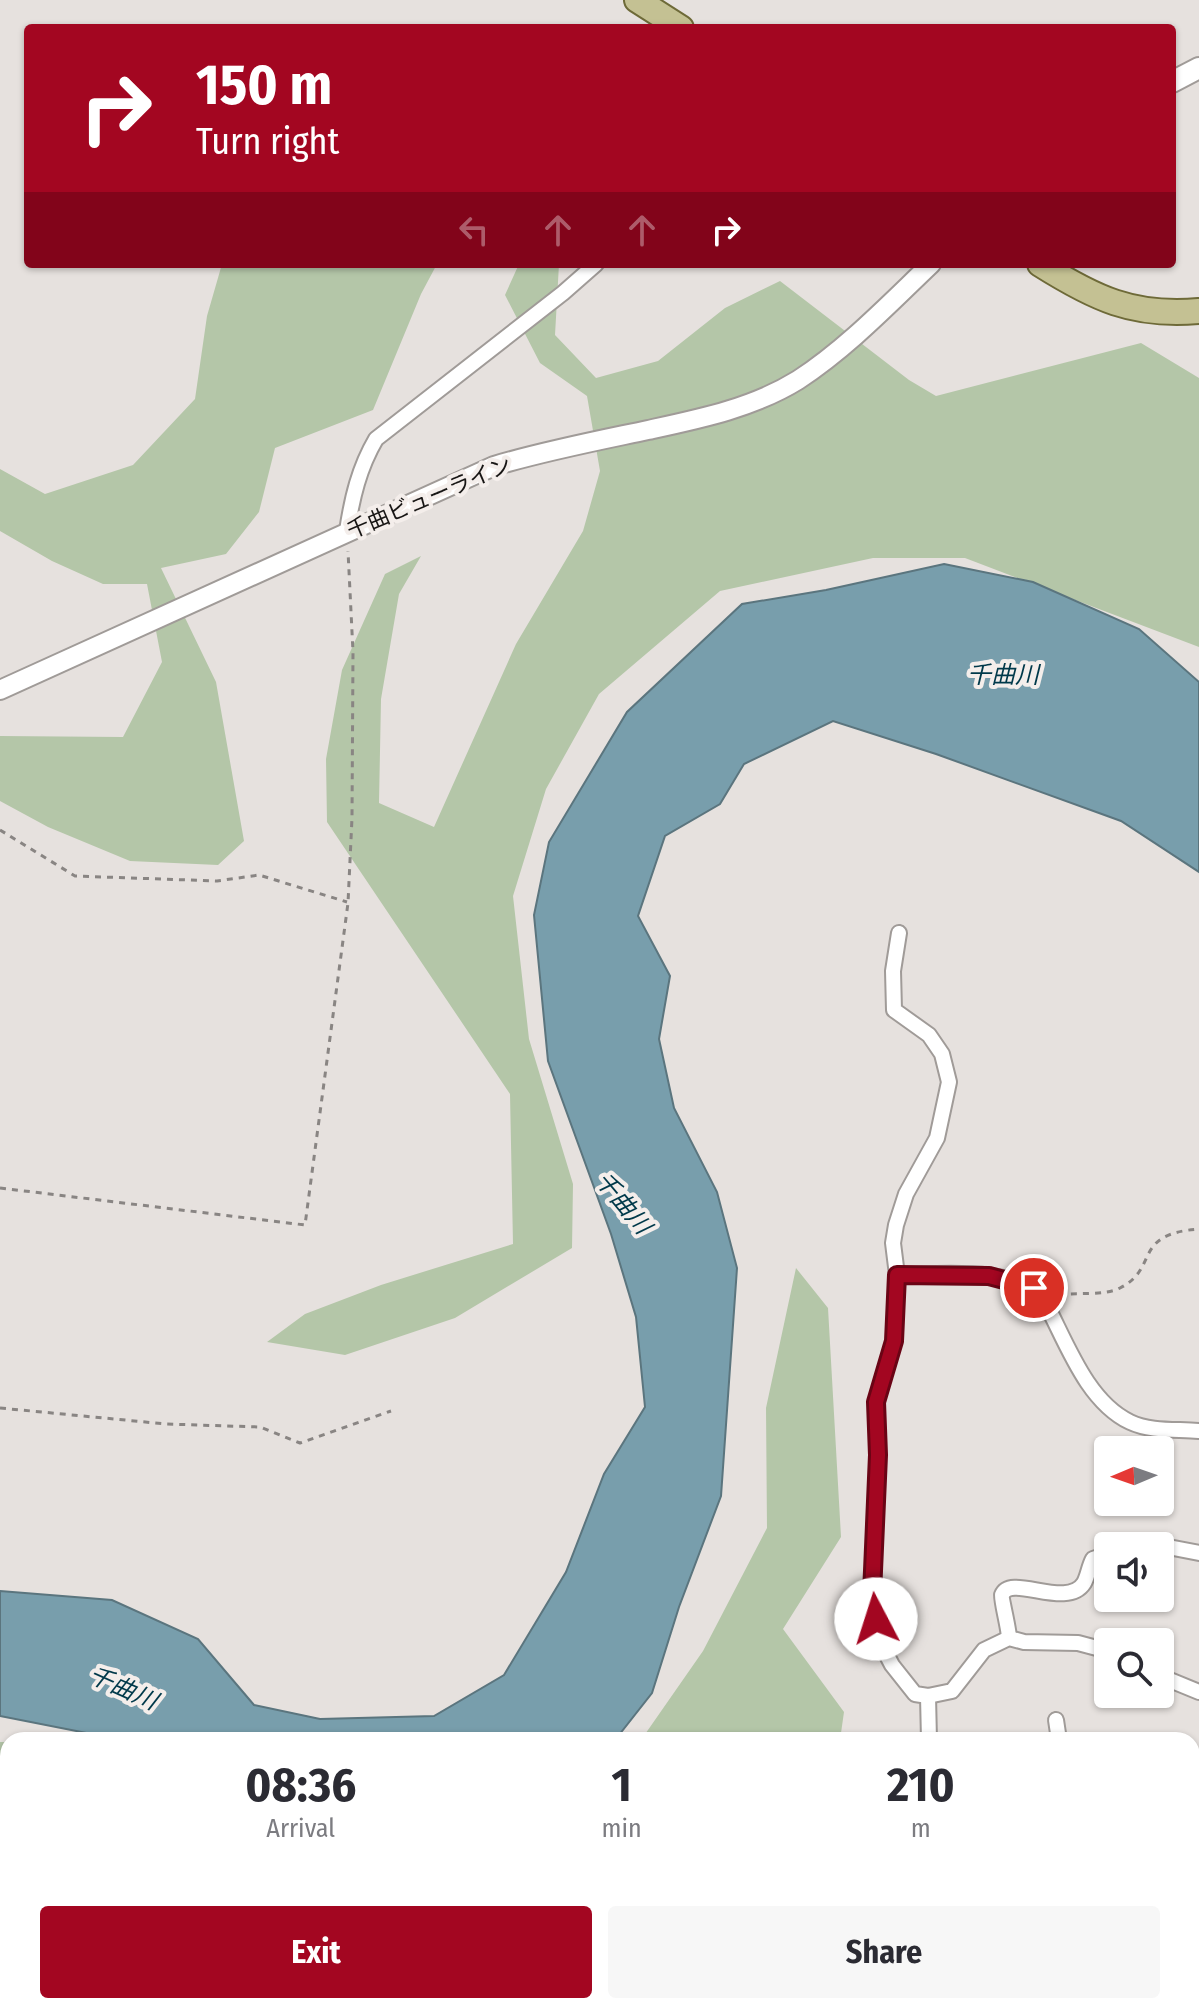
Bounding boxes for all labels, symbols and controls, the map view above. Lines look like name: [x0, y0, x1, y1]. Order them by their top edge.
text: 150 m: [196, 52, 332, 119]
icon: right: [64, 56, 168, 160]
text: Turn right: [196, 120, 339, 164]
icon: left: [452, 208, 496, 252]
icon: ahead: [536, 208, 580, 252]
icon: ahead: [620, 208, 664, 252]
icon: right: [704, 208, 748, 252]
street label: 千曲ビューライン: [343, 451, 515, 544]
water label: 千曲川: [967, 661, 1042, 689]
water label: 千曲川: [589, 1166, 659, 1242]
pin: [1000, 1254, 1068, 1322]
icon: arrive: [1012, 1266, 1056, 1310]
north arrow: [1094, 1436, 1174, 1516]
map controls: [1094, 1436, 1174, 1708]
button: sound: [1094, 1532, 1174, 1612]
position arrow: [834, 1577, 918, 1661]
button: search: [1094, 1628, 1174, 1708]
water label: 千曲川: [84, 1661, 164, 1717]
text: 08:36: [245, 1756, 356, 1814]
text: 1: [611, 1756, 632, 1814]
text: 210: [887, 1756, 955, 1814]
text: Arrival: [266, 1813, 335, 1844]
text: min: [601, 1813, 642, 1844]
text: m: [911, 1813, 931, 1844]
button: Exit: [40, 1906, 592, 1998]
button: Share: [608, 1906, 1160, 1998]

